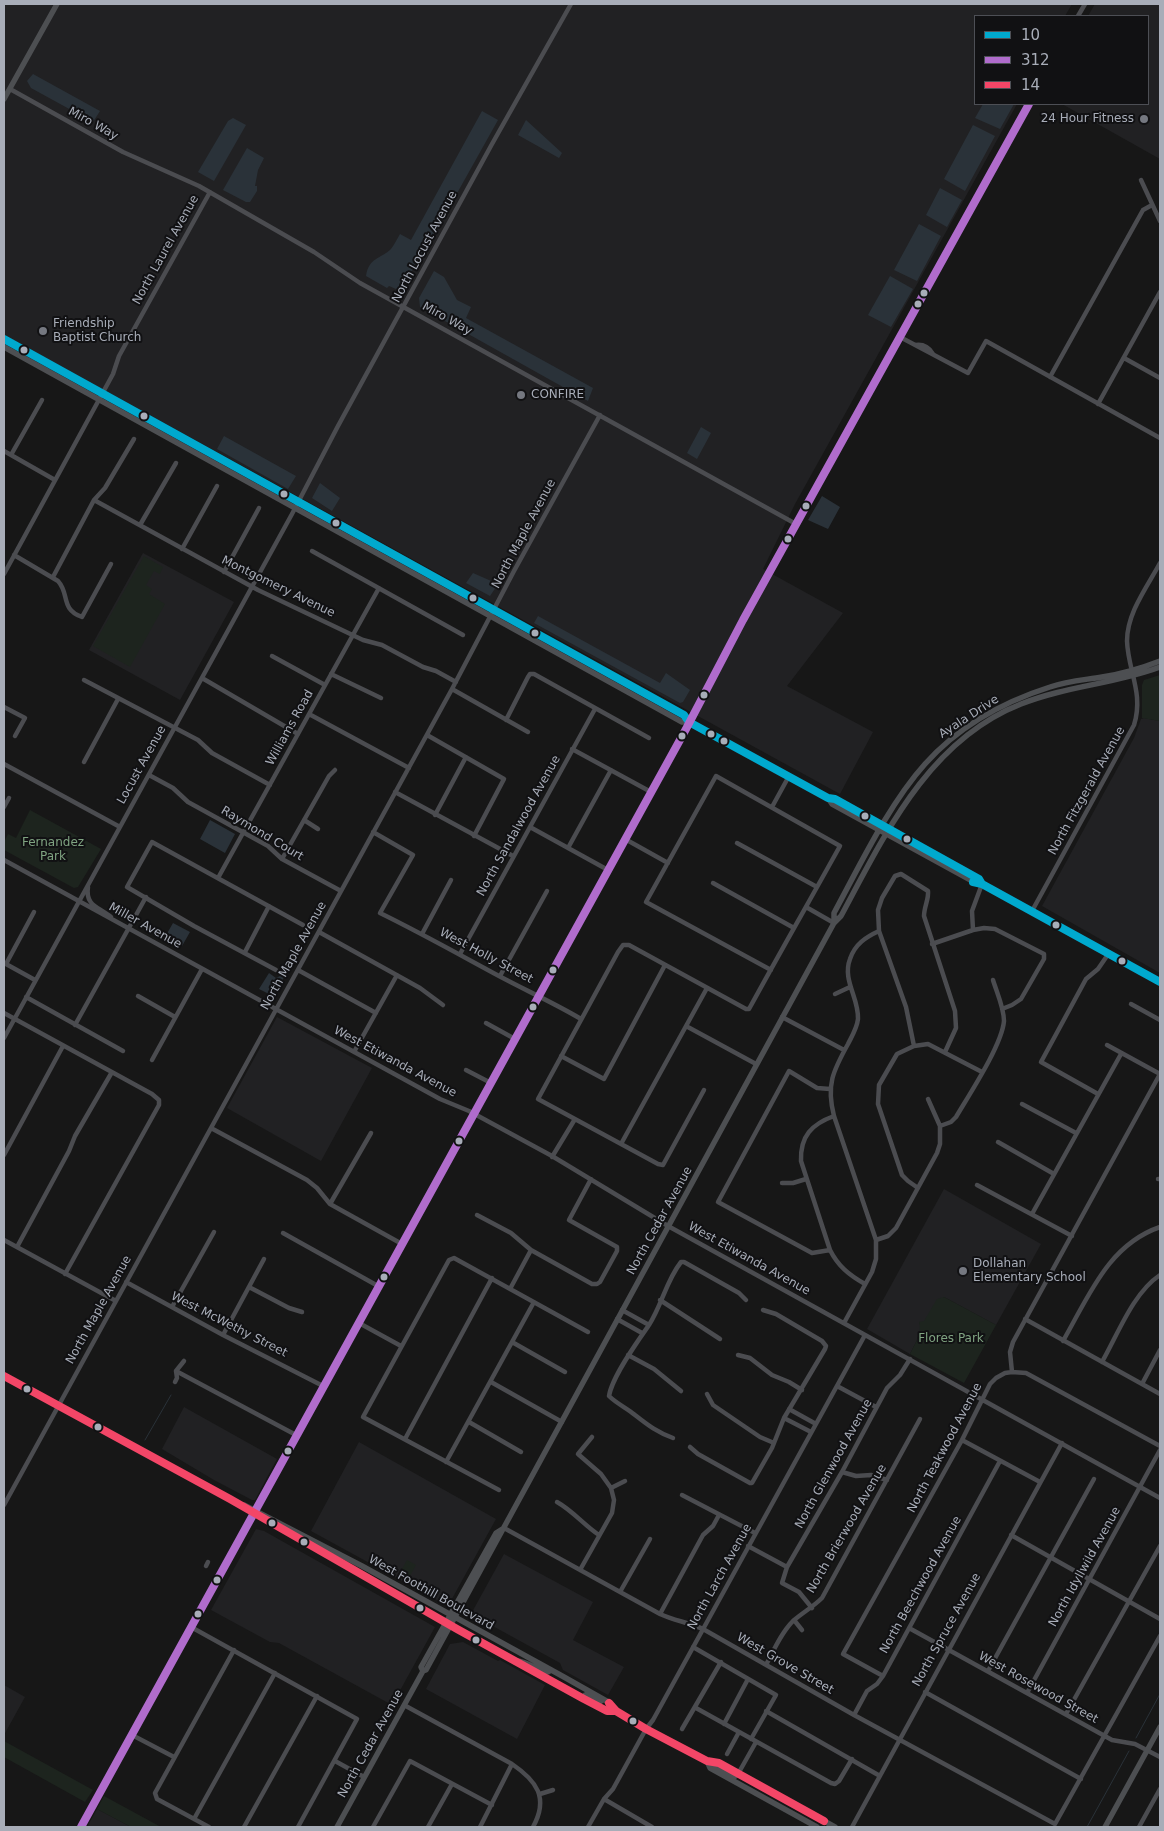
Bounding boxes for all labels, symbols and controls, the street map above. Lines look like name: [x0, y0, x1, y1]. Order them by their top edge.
legend: [974, 15, 1149, 105]
text: 10: [1021, 26, 1040, 44]
text: 312: [1021, 51, 1050, 69]
text: 14: [1021, 76, 1040, 94]
street label: Miro Way: [65, 104, 121, 144]
place label: 24 Hour Fitness: [1041, 112, 1134, 126]
marker: 24 Hour Fitness: [1138, 113, 1150, 125]
street label: North Locust Avenue: [389, 189, 461, 305]
street label: North Laurel Avenue: [130, 193, 202, 307]
unlabelled marker: [919, 288, 929, 298]
street label: Miro Way: [419, 299, 475, 339]
unlabelled marker: [913, 299, 923, 309]
place label: Friendship Baptist Church: [53, 317, 141, 345]
marker: Friendship Baptist Church: [37, 325, 49, 337]
unlabelled marker: [19, 345, 29, 355]
place label: CONFIRE: [531, 388, 584, 402]
marker: CONFIRE: [515, 389, 527, 401]
unlabelled marker: [139, 411, 149, 421]
street label: North Maple Avenue: [489, 477, 559, 591]
unlabelled marker: [279, 489, 289, 499]
unlabelled marker: [801, 501, 811, 511]
unlabelled marker: [331, 518, 341, 528]
unlabelled marker: [783, 534, 793, 544]
street label: Montgomery Avenue: [219, 553, 337, 621]
unlabelled marker: [468, 593, 478, 603]
unlabelled marker: [530, 628, 540, 638]
street label: Williams Road: [263, 688, 317, 768]
unlabelled marker: [699, 690, 709, 700]
street label: Ayala Drive: [936, 692, 1002, 742]
street label: Locust Avenue: [115, 723, 169, 807]
street label: North Fitzgerald Avenue: [1046, 724, 1128, 858]
unlabelled marker: [706, 729, 716, 739]
unlabelled marker: [677, 731, 687, 741]
unlabelled marker: [719, 736, 729, 746]
street label: North Sandalwood Avenue: [474, 753, 564, 899]
street label: Raymond Court: [218, 804, 306, 864]
unlabelled marker: [860, 811, 870, 821]
unlabelled marker: [902, 834, 912, 844]
park label: Fernandez Park: [22, 836, 84, 864]
street label: North Maple Avenue: [258, 899, 330, 1013]
street label: Miller Avenue: [106, 900, 184, 952]
unlabelled marker: [1051, 920, 1061, 930]
street label: West Holly Street: [437, 925, 535, 987]
unlabelled marker: [1117, 956, 1127, 966]
unlabelled marker: [548, 965, 558, 975]
unlabelled marker: [528, 1002, 538, 1012]
street label: West Etiwanda Avenue: [331, 1023, 459, 1101]
unlabelled marker: [454, 1136, 464, 1146]
street label: North Cedar Avenue: [624, 1164, 696, 1278]
street label: West Etiwanda Avenue: [686, 1219, 812, 1299]
street label: North Maple Avenue: [63, 1253, 135, 1367]
place label: Dollahan Elementary School: [973, 1257, 1086, 1285]
marker: Dollahan Elementary School: [957, 1265, 969, 1277]
unlabelled marker: [379, 1272, 389, 1282]
street label: West McWethy Street: [168, 1289, 290, 1361]
park label: Flores Park: [918, 1332, 984, 1346]
street label: North Teakwood Avenue: [905, 1381, 985, 1515]
unlabelled marker: [22, 1384, 32, 1394]
street label: North Glenwood Avenue: [792, 1397, 876, 1531]
unlabelled marker: [93, 1422, 103, 1432]
unlabelled marker: [283, 1446, 293, 1456]
street label: North Brierwood Avenue: [804, 1462, 890, 1596]
street label: North Idyllwild Avenue: [1046, 1505, 1124, 1629]
street label: North Beechwood Avenue: [877, 1514, 965, 1656]
unlabelled marker: [267, 1518, 277, 1528]
street label: North Larch Avenue: [685, 1522, 755, 1632]
unlabelled marker: [299, 1537, 309, 1547]
street label: West Foothill Boulevard: [366, 1552, 496, 1634]
street label: North Spruce Avenue: [910, 1571, 984, 1689]
unlabelled marker: [212, 1575, 222, 1585]
unlabelled marker: [415, 1603, 425, 1613]
unlabelled marker: [193, 1609, 203, 1619]
street label: West Grove Street: [734, 1630, 836, 1698]
unlabelled marker: [471, 1635, 481, 1645]
street label: West Rosewood Street: [976, 1649, 1100, 1727]
street label: North Cedar Avenue: [335, 1687, 407, 1801]
unlabelled marker: [628, 1716, 638, 1726]

